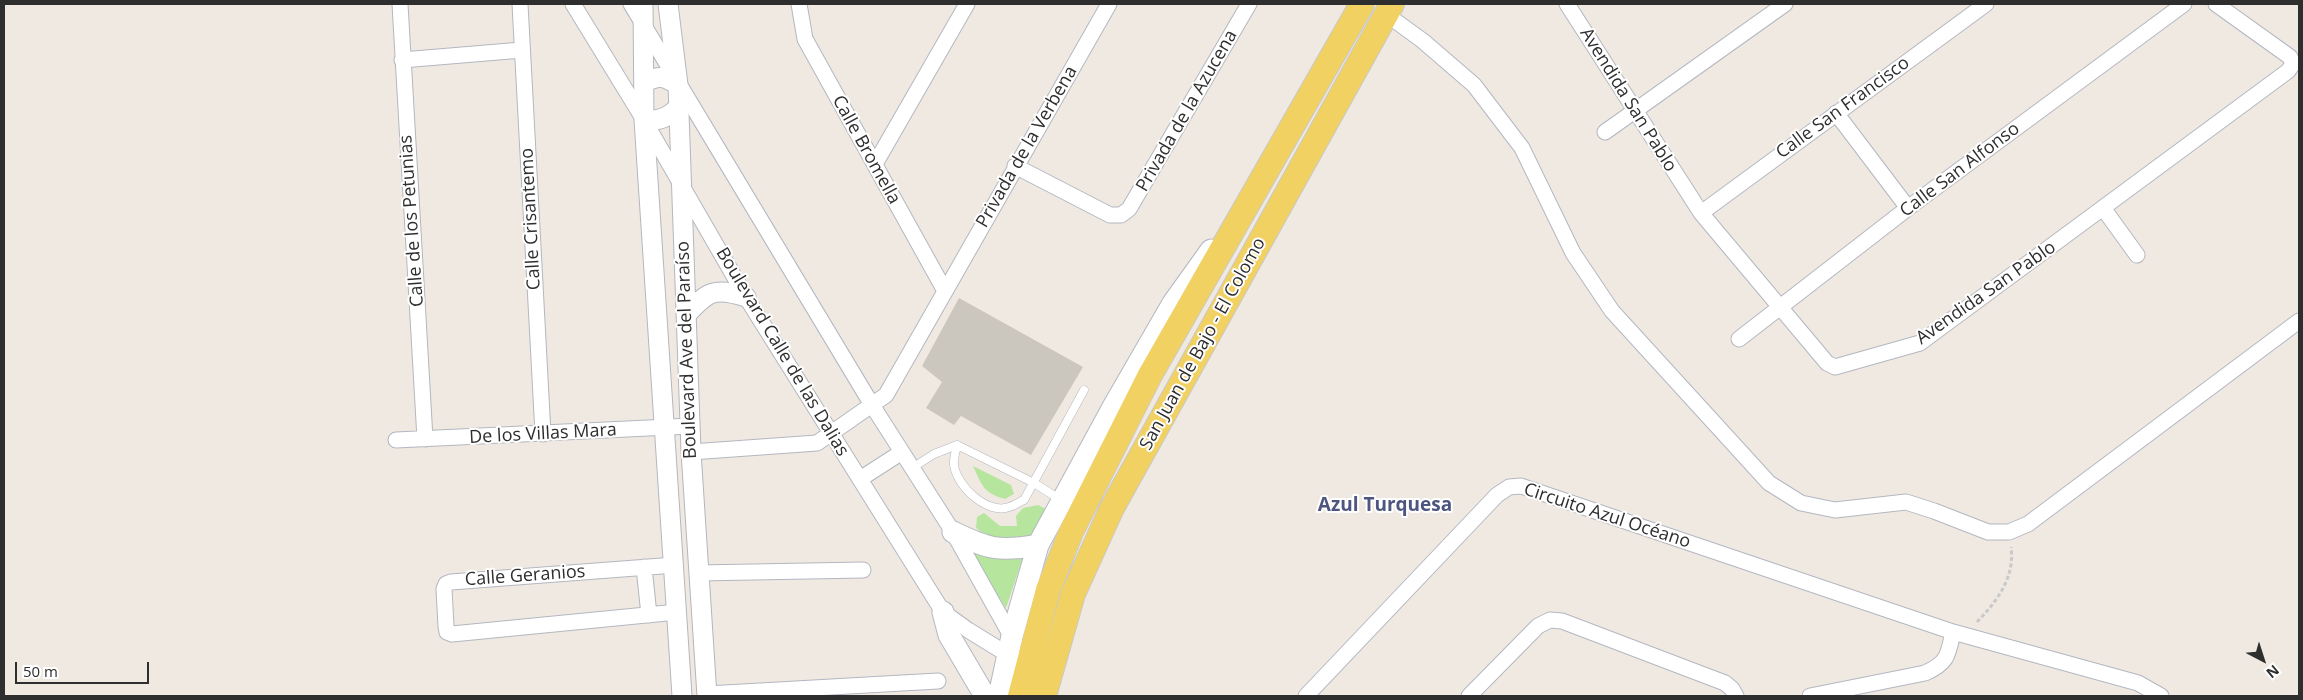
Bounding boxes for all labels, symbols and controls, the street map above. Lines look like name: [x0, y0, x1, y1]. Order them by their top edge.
street label: Avendida San Pablo: [1575, 24, 1681, 176]
street label: Privada de la Azucena: [1132, 26, 1242, 196]
street label: Calle San Francisco: [1772, 52, 1914, 164]
street label: Privada de la Verbena: [972, 62, 1082, 232]
street label: Calle Bromella: [827, 92, 905, 208]
street label: Calle San Alfonso: [1896, 118, 2024, 222]
street label: Calle de los Petunias: [395, 134, 429, 308]
street label: Calle Crisantemo: [516, 147, 546, 291]
street label: San Juan de Bajo - El Colomo: [1136, 234, 1270, 454]
street label: Avendida San Pablo: [1912, 237, 2060, 349]
street label: Boulevard Ave del Paraíso: [672, 241, 702, 459]
street label: Boulevard Calle de las Dalias: [711, 244, 853, 460]
street label: De los Villas Mara: [469, 419, 617, 449]
street label: Circuito Azul Océano: [1521, 479, 1693, 553]
district label: Azul Turquesa: [1318, 495, 1452, 517]
street label: Calle Geranios: [464, 561, 586, 591]
north arrow: [2238, 635, 2288, 685]
scale bar: [18, 652, 151, 684]
text: 50 m: [23, 661, 58, 681]
text: N: [2262, 661, 2283, 683]

